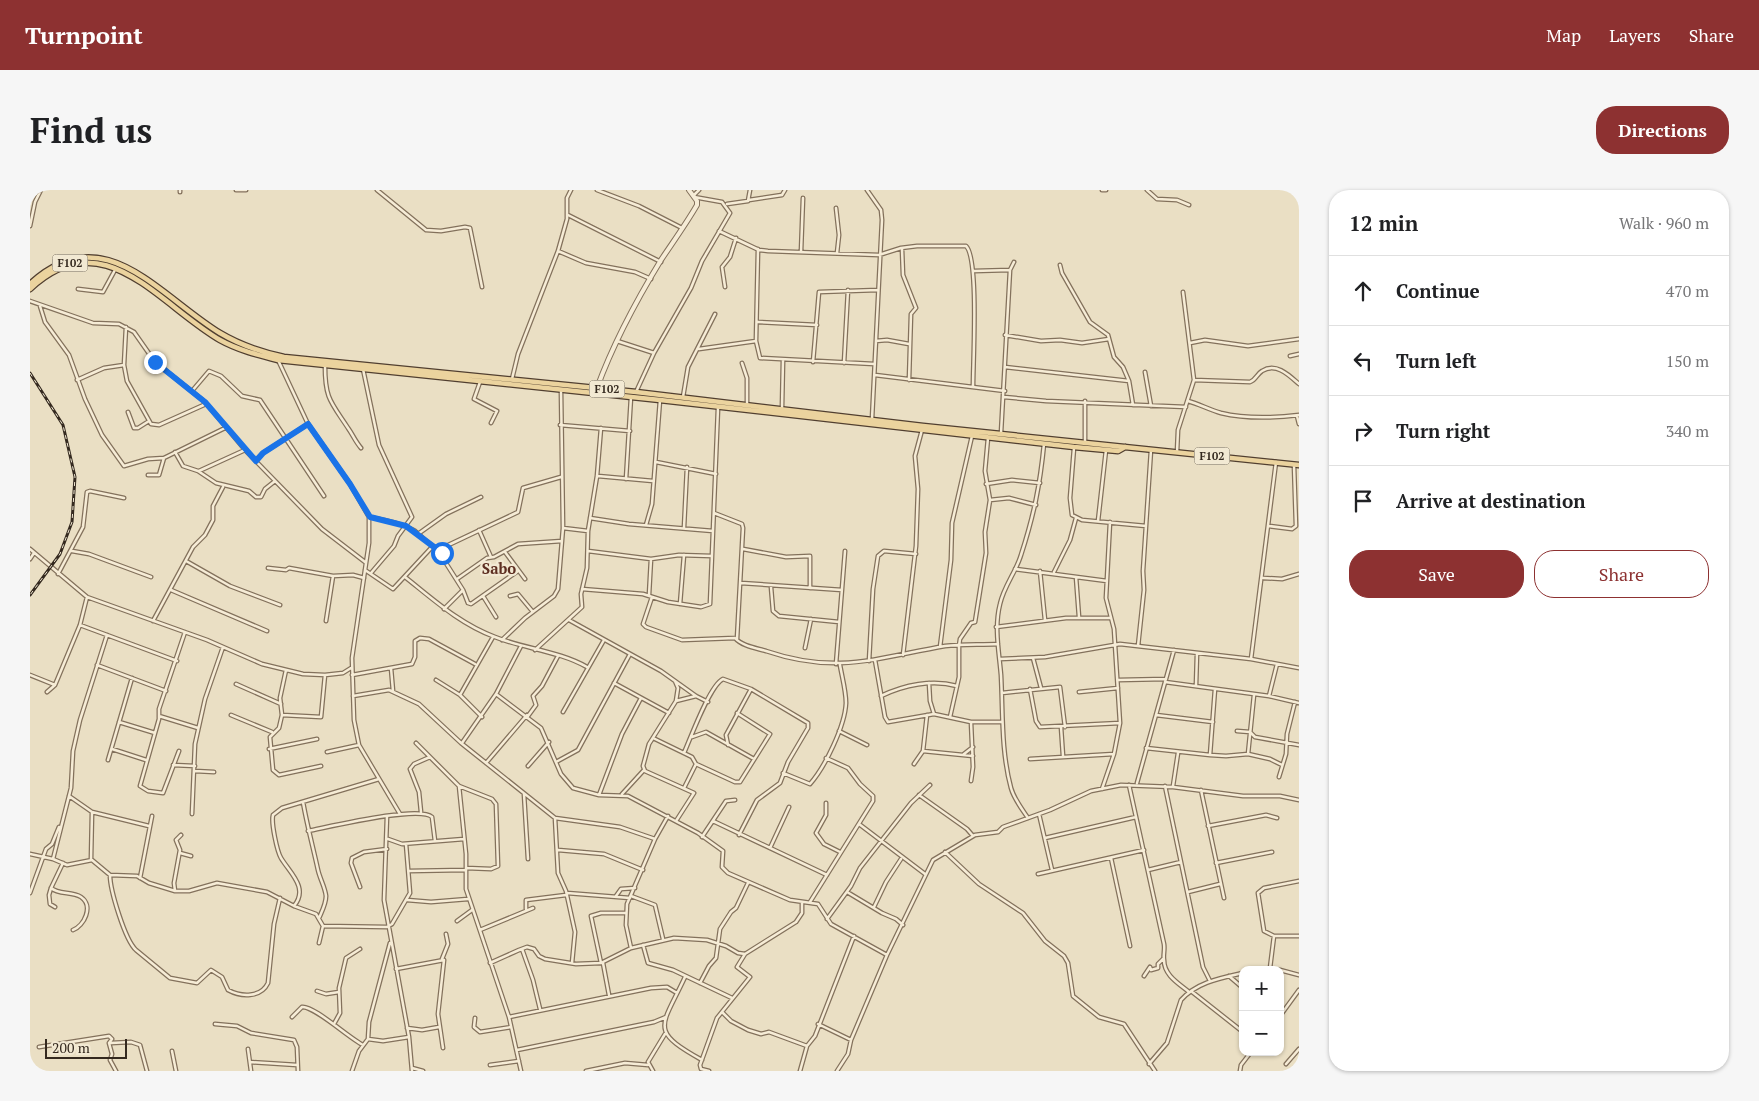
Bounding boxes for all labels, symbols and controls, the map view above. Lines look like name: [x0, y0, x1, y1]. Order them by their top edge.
text: Turnpoint: [25, 19, 143, 51]
text: Map: [1546, 23, 1581, 47]
text: Layers: [1609, 23, 1661, 47]
text: Share: [1689, 23, 1734, 47]
button: Directions: [1596, 106, 1729, 154]
text: Find us: [30, 107, 152, 153]
text: 12 min: [1349, 209, 1418, 237]
text: Walk · 960 m: [1619, 212, 1709, 234]
road number: F102: [52, 254, 88, 272]
icon: ahead: [1349, 277, 1377, 305]
text: Continue: [1396, 278, 1480, 303]
text: 470 m: [1666, 280, 1709, 302]
icon: left: [1349, 347, 1377, 375]
text: Turn left: [1396, 348, 1477, 373]
text: 150 m: [1666, 350, 1709, 372]
route end: [144, 351, 167, 374]
road number: F102: [590, 380, 624, 398]
icon: right: [1349, 417, 1377, 445]
text: Turn right: [1396, 418, 1490, 443]
text: 340 m: [1666, 420, 1709, 442]
road number: F102: [1194, 448, 1230, 464]
icon: arrive: [1349, 487, 1377, 515]
text: Arrive at destination: [1396, 488, 1585, 513]
route start: [431, 542, 454, 565]
button: Save: [1349, 550, 1524, 598]
button: Share: [1534, 550, 1709, 598]
district label: Sabo: [482, 558, 516, 578]
map controls: [1239, 966, 1284, 1056]
button: +: [1239, 966, 1284, 1011]
button: −: [1239, 1011, 1284, 1056]
scale bar: [45, 1036, 128, 1059]
text: 200 m: [52, 1038, 90, 1057]

